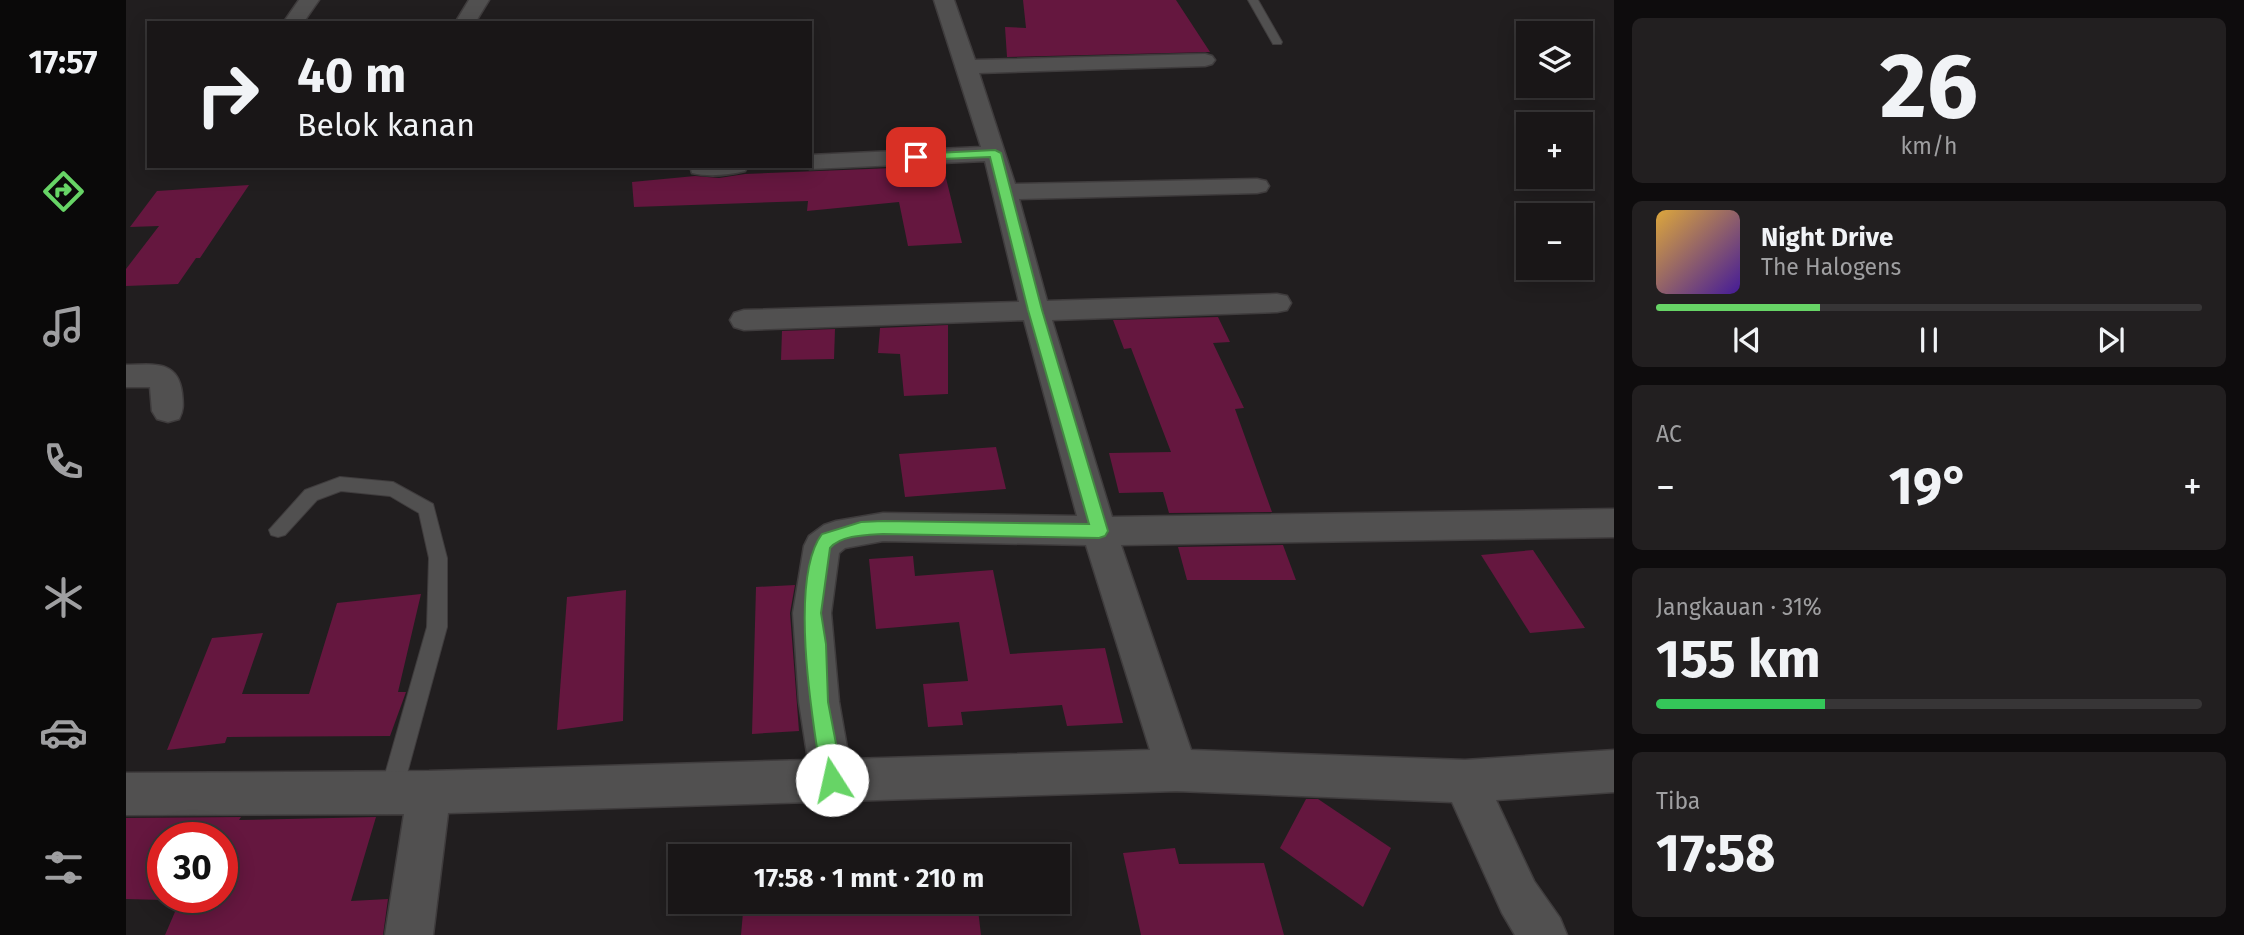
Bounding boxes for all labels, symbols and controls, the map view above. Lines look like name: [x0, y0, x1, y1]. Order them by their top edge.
map controls: [1516, 21, 1593, 280]
button: layers: [1516, 21, 1593, 98]
text: 26: [1880, 32, 1978, 141]
text: 17:57: [29, 43, 98, 81]
text: 40 m: [297, 46, 406, 105]
icon: right: [182, 49, 273, 140]
text: Belok kanan: [297, 106, 475, 144]
button: +: [1516, 112, 1593, 189]
pin: [886, 127, 946, 187]
text: km/h: [1901, 132, 1957, 160]
icon: arrive: [897, 138, 935, 176]
icon: directions: [39, 167, 88, 216]
button: −: [1516, 203, 1593, 280]
text: Night Drive: [1761, 222, 1893, 253]
text: The Halogens: [1761, 253, 1901, 281]
icon: music: [39, 302, 88, 351]
icon: previous: [1728, 321, 1766, 359]
icon: pause: [1910, 321, 1948, 359]
icon: next: [2092, 321, 2130, 359]
text: AC: [1656, 420, 1682, 448]
icon: phone: [39, 437, 88, 486]
text: 19°: [1889, 455, 1969, 518]
text: −: [1656, 464, 1675, 510]
text: +: [2183, 464, 2202, 510]
icon: climate: [39, 573, 88, 622]
text: Jangkauan · 31%: [1656, 593, 1822, 621]
text: 155 km: [1656, 628, 1821, 691]
icon: car: [39, 708, 88, 757]
position arrow: [795, 743, 869, 817]
text: Tiba: [1656, 787, 1700, 815]
speed limit sign: 30: [147, 822, 238, 913]
text: 17:58: [1656, 822, 1775, 885]
icon: filters: [39, 843, 88, 892]
text: 17:58 · 1 mnt · 210 m: [754, 863, 984, 894]

